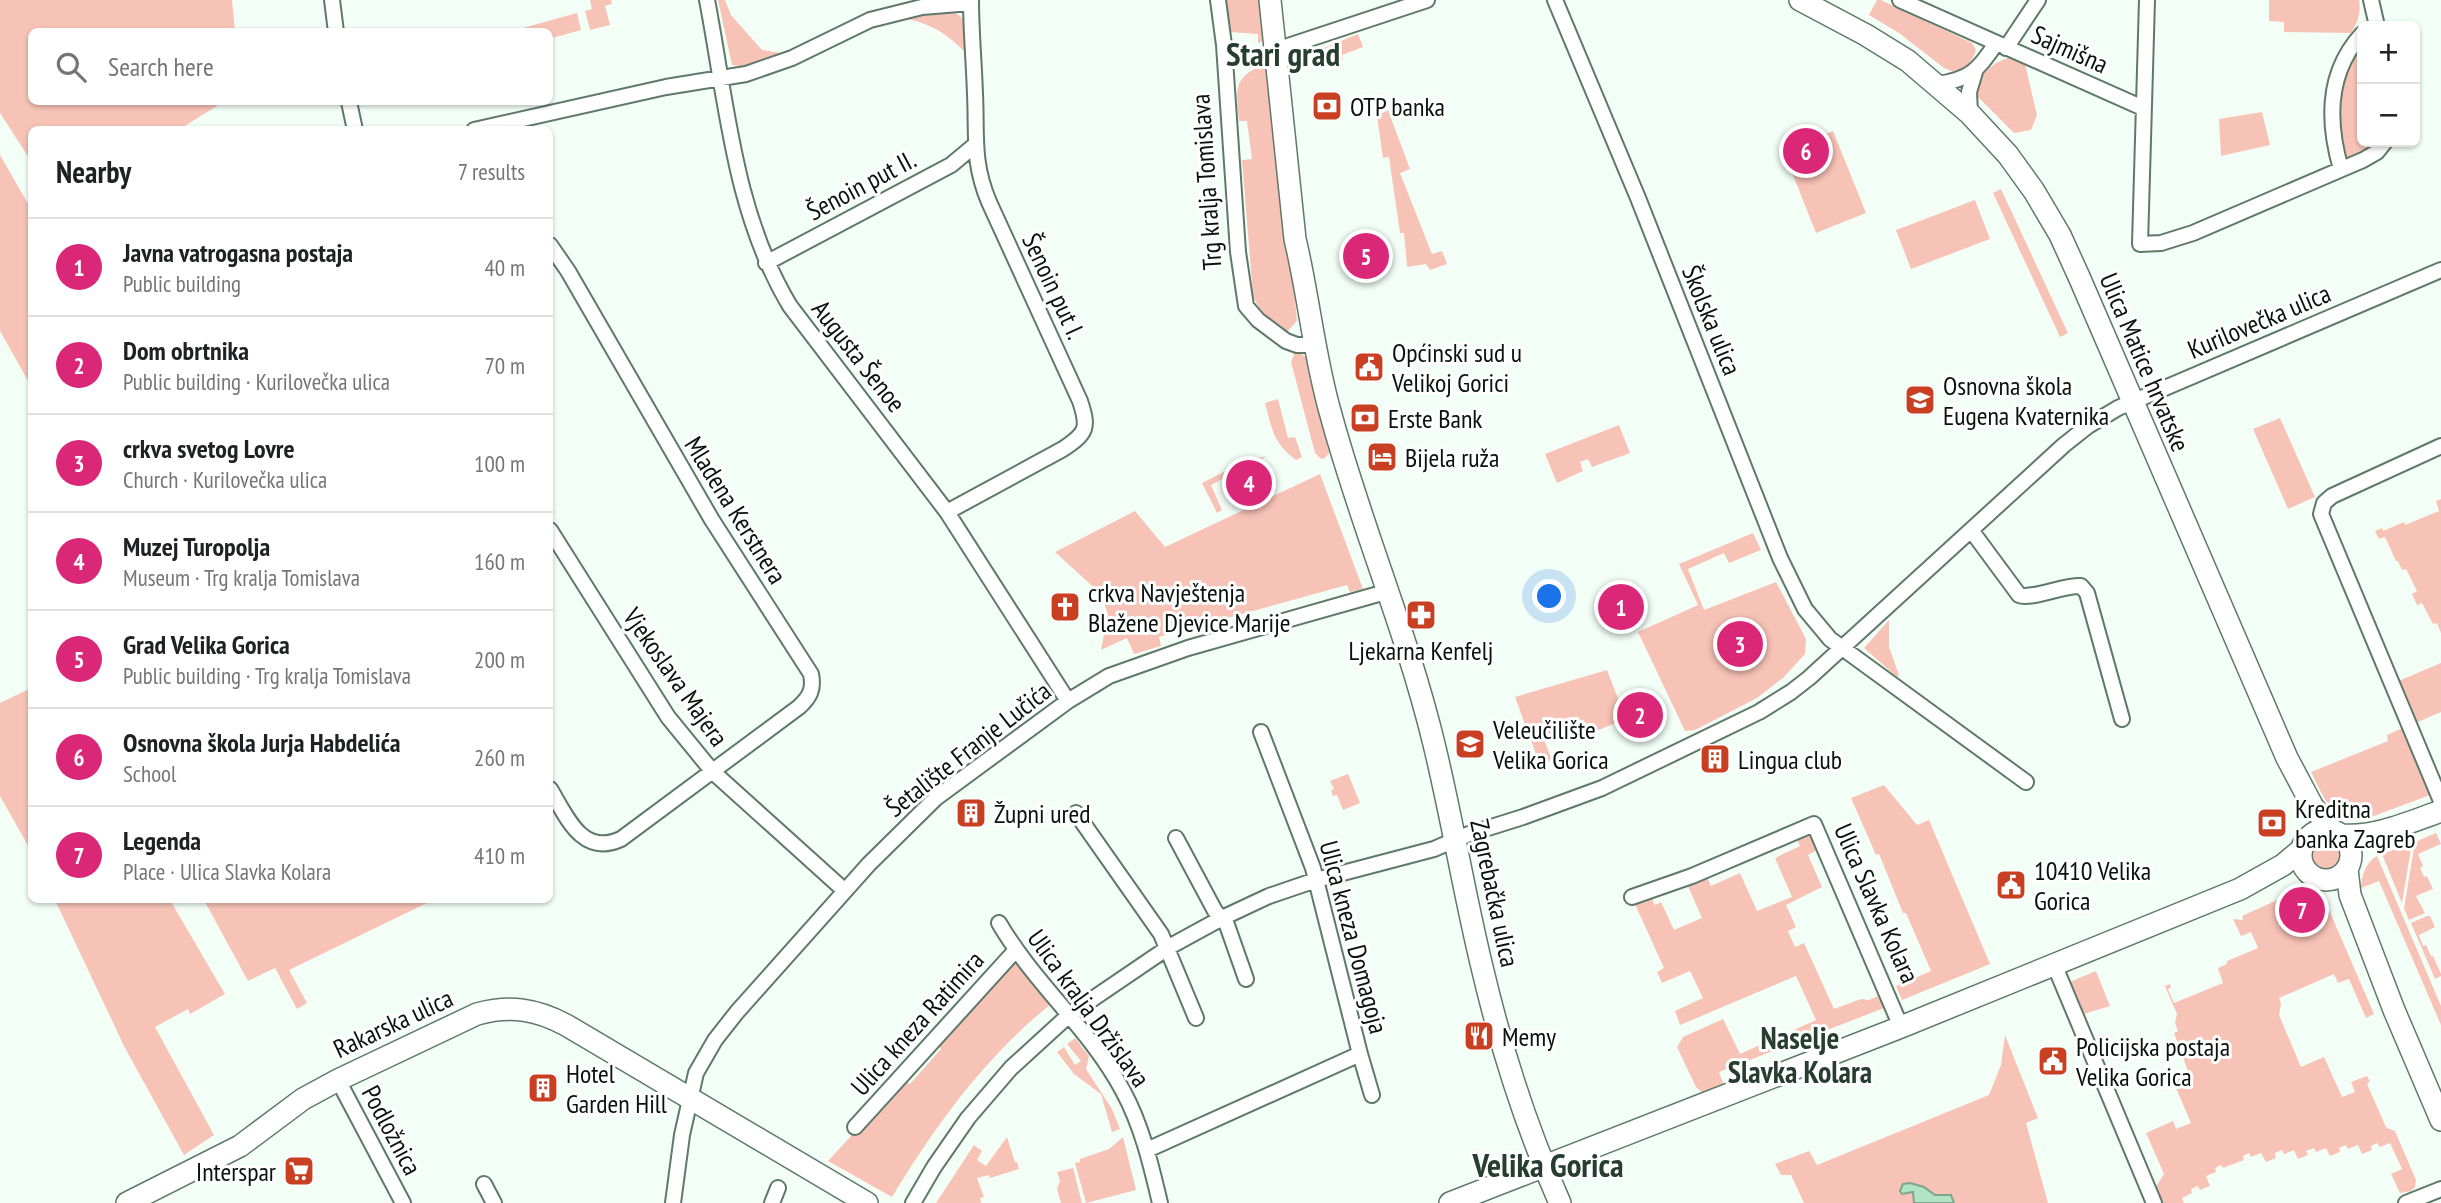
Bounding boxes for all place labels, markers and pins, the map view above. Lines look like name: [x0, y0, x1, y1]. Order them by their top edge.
bank icon: OTP banka: [1310, 89, 1344, 123]
place label: OTP banka: [1350, 90, 1445, 123]
pin: 6: [1783, 125, 1829, 177]
pin: 5: [1343, 230, 1389, 282]
place label: Općinski sud u Velikoj Gorici: [1391, 336, 1522, 399]
public building icon: Općinski sud u Velikoj Gorici: [1352, 350, 1386, 384]
place label: Osnovna škola Eugena Kvaternika: [1943, 369, 2109, 432]
school or university icon: Osnovna škola Eugena Kvaternika: [1903, 383, 1937, 417]
bank icon: Erste Bank: [1348, 401, 1382, 435]
place label: Erste Bank: [1388, 402, 1482, 435]
hotel icon: Bijela ruža: [1365, 440, 1399, 474]
place label: Bijela ruža: [1405, 441, 1499, 474]
pin: 4: [1226, 457, 1272, 509]
place label: crkva Navještenja Blažene Djevice Marije: [1088, 576, 1291, 639]
pin: 1: [1598, 581, 1644, 633]
church icon: crkva Navještenja Blažene Djevice Marije: [1048, 590, 1082, 624]
pharmacy icon: Ljekarna Kenfelj: [1404, 598, 1438, 632]
pin: 3: [1717, 618, 1763, 670]
place label: Ljekarna Kenfelj: [1349, 634, 1493, 667]
pin: 2: [1617, 689, 1663, 741]
place label: Veleučilište Velika Gorica: [1492, 713, 1609, 776]
school or university icon: Veleučilište Velika Gorica: [1453, 727, 1487, 761]
building icon: Lingua club: [1698, 742, 1732, 776]
place label: Lingua club: [1738, 743, 1842, 776]
place label: Kreditna banka Zagreb: [2295, 792, 2415, 855]
building icon: Župni ured: [954, 796, 988, 830]
place label: Župni ured: [994, 797, 1091, 830]
bank icon: Kreditna banka Zagreb: [2255, 806, 2289, 840]
place label: 10410 Velika Gorica: [2034, 854, 2151, 917]
public building icon: 10410 Velika Gorica: [1994, 868, 2028, 902]
pin: 7: [2279, 884, 2325, 936]
restaurant icon: Memy: [1462, 1019, 1496, 1053]
place label: Memy: [1502, 1020, 1556, 1053]
place label: Policijska postaja Velika Gorica: [2075, 1030, 2230, 1093]
public building icon: Policijska postaja Velika Gorica: [2036, 1044, 2070, 1078]
place label: Hotel Garden Hill: [566, 1057, 667, 1120]
building icon: Hotel Garden Hill: [526, 1071, 560, 1105]
supermarket icon: Interspar: [282, 1154, 316, 1188]
place label: Interspar: [196, 1155, 276, 1188]

